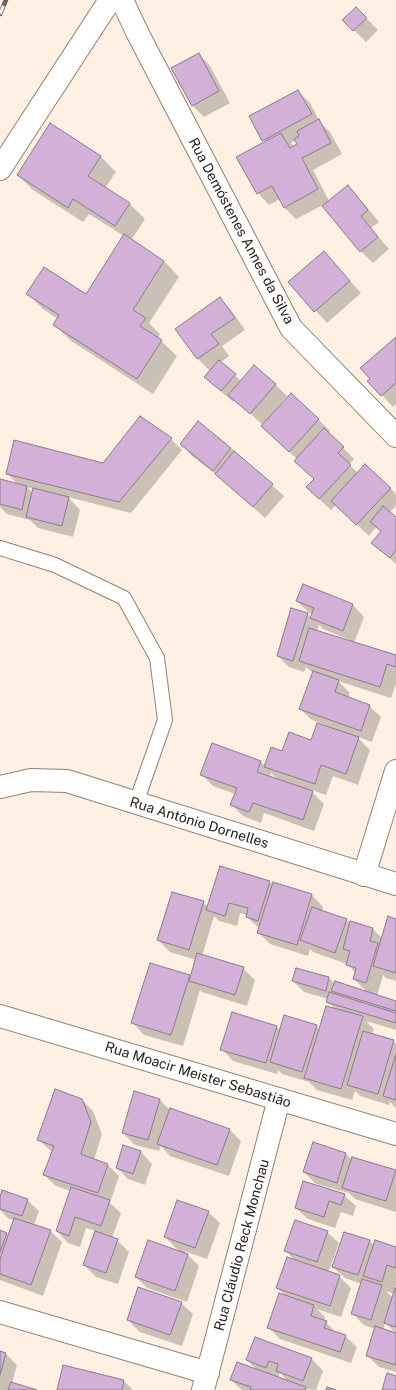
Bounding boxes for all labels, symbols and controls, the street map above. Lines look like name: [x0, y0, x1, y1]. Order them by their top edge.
street label: Rua Demóstenes Annes da Silva: [185, 135, 297, 327]
street label: Rua Antônio Dornelles: [128, 794, 270, 852]
street label: Rua Moacir Meister Sebastião: [103, 1039, 293, 1111]
street label: Rua Cláudio Reck Monchau: [211, 1157, 273, 1333]

